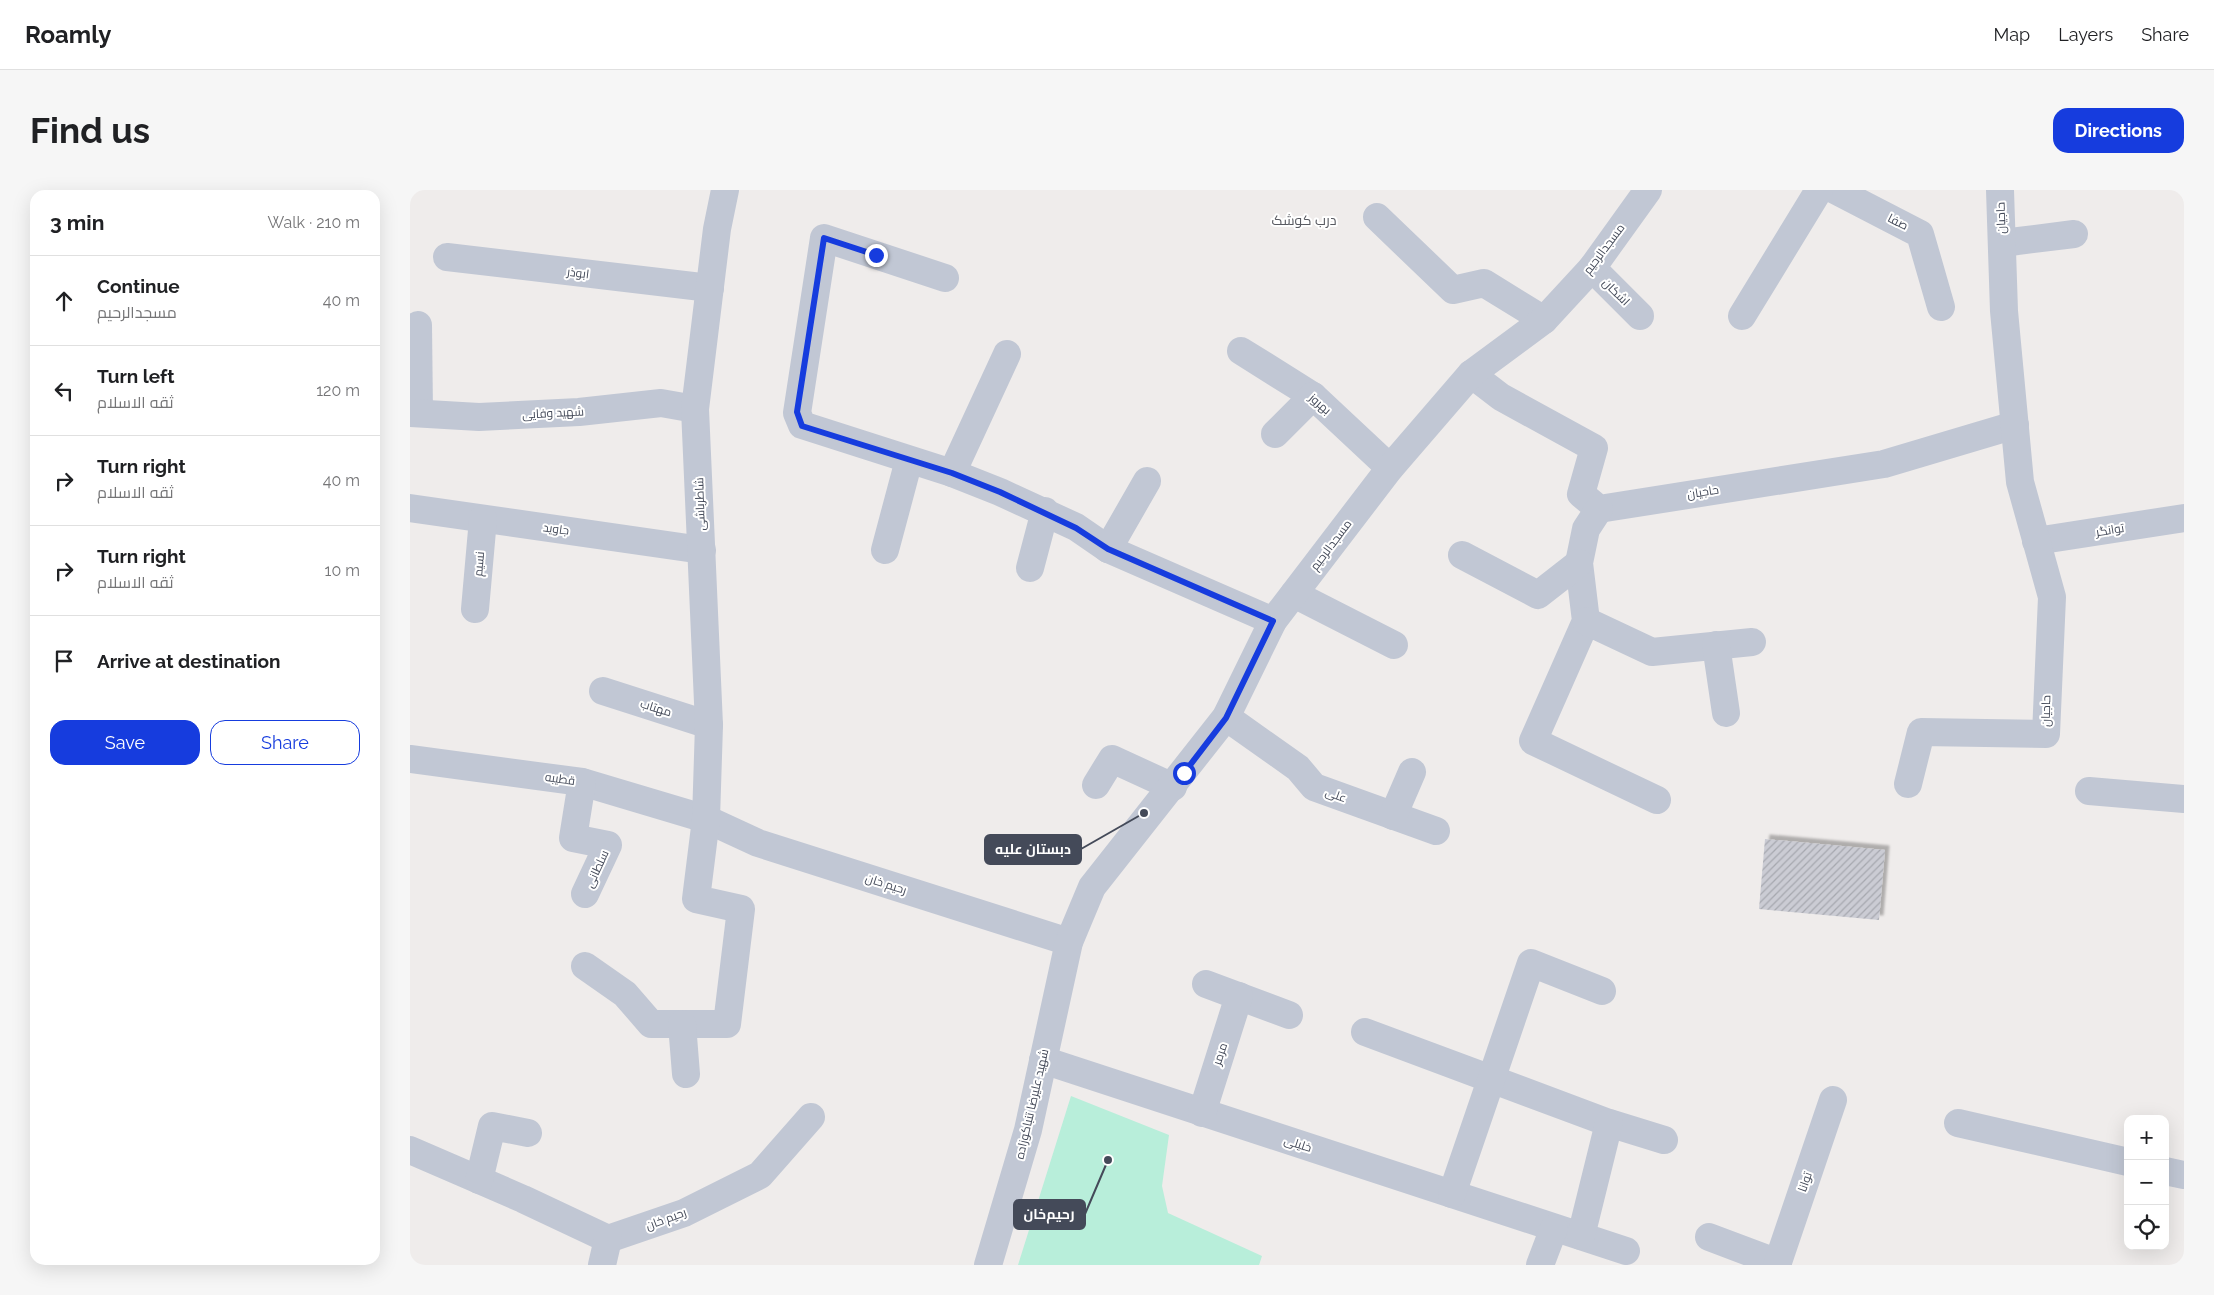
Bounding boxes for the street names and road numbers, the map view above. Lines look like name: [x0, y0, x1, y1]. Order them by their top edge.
street label: حاجیان: [1993, 202, 2009, 234]
street label: صفا: [1885, 211, 1911, 233]
street label: مسجدالرحیم: [1580, 221, 1628, 278]
street label: ابوذر: [565, 265, 590, 281]
street label: اشکان: [1600, 276, 1632, 308]
street label: بهروز: [1305, 390, 1334, 417]
street label: شهید وفایی: [522, 404, 584, 422]
street label: شاطرباشی: [692, 477, 708, 531]
street label: حاجیان: [1686, 483, 1720, 501]
street label: مسجدالرحیم: [1307, 517, 1355, 574]
street label: جاوید: [542, 520, 570, 538]
street label: توانگر: [2094, 521, 2126, 539]
street label: نسیم: [471, 551, 488, 577]
street label: حاجیان: [2039, 695, 2053, 727]
street label: مهتاب: [639, 697, 673, 719]
street label: قطیبه: [544, 770, 576, 788]
street label: علی: [1324, 785, 1348, 805]
street label: سلطانی: [582, 848, 612, 890]
street label: رحیم خان: [863, 871, 908, 898]
street label: مرمر: [1210, 1041, 1230, 1068]
street label: شهید علیرضا تنباکوزاده: [1013, 1047, 1052, 1160]
street label: خلیلی: [1282, 1133, 1314, 1155]
street label: توانا: [1795, 1169, 1815, 1194]
street label: رحیم خان: [644, 1205, 689, 1234]

